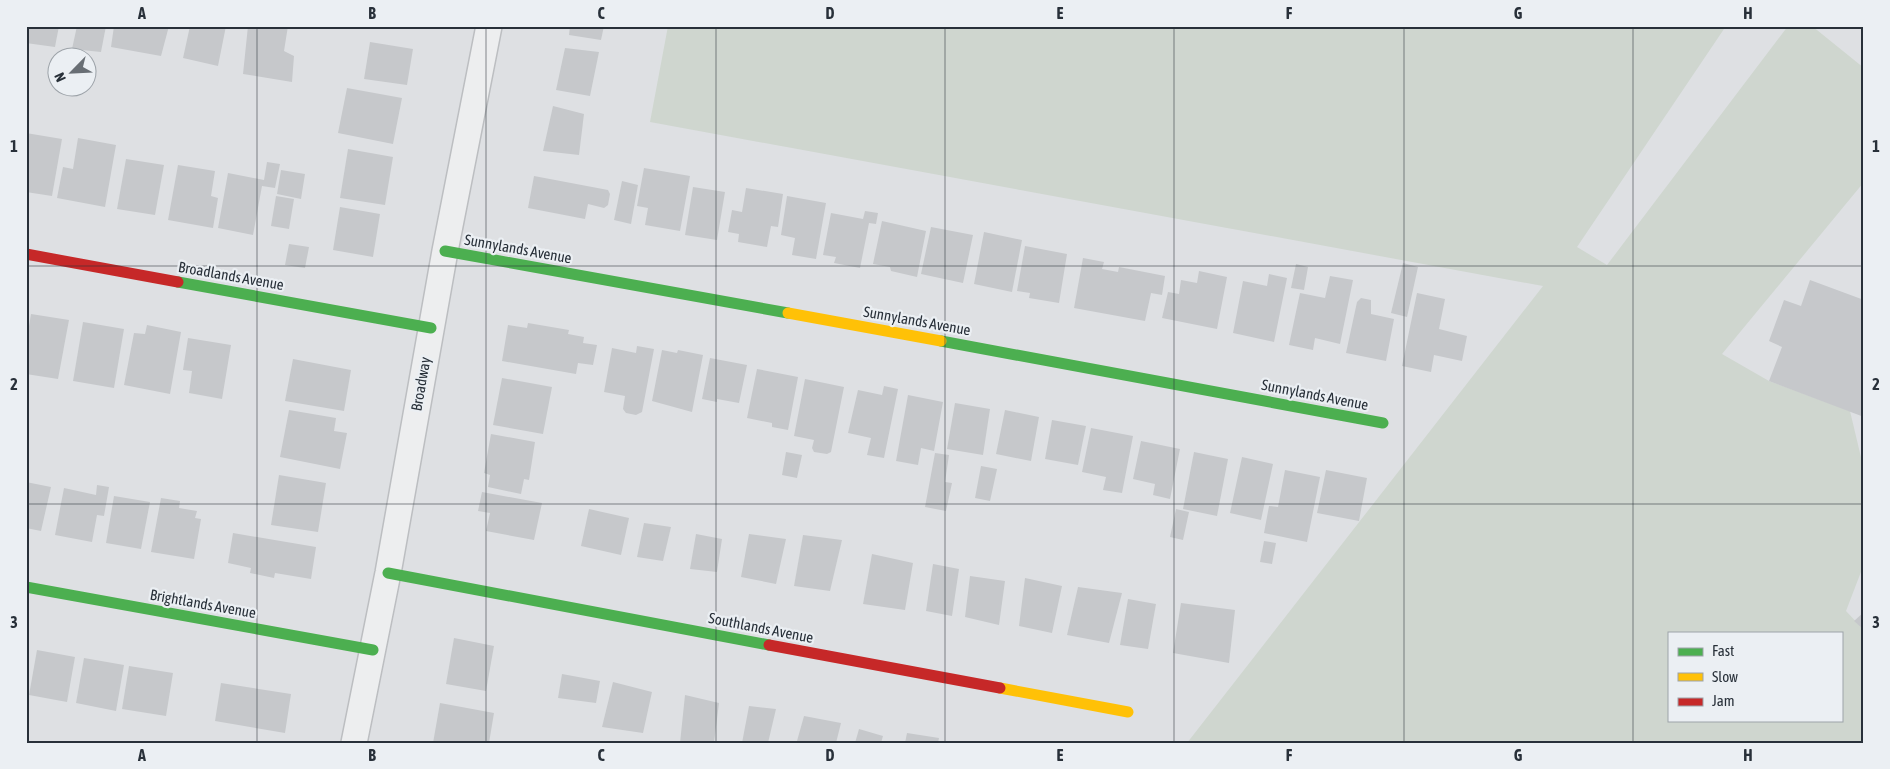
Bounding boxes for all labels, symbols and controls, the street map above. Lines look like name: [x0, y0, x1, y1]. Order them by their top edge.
text: A: [137, 4, 146, 22]
text: B: [368, 4, 376, 22]
text: C: [597, 4, 605, 22]
text: D: [826, 4, 835, 22]
text: E: [1057, 4, 1064, 22]
text: F: [1286, 4, 1293, 22]
text: G: [1514, 4, 1523, 22]
text: H: [1743, 4, 1753, 22]
north arrow: [48, 48, 98, 98]
text: N: [51, 70, 69, 84]
text: 1: [10, 137, 18, 155]
text: 1: [1872, 137, 1880, 155]
street label: Sunnylands Avenue: [463, 231, 573, 266]
street label: Broadlands Avenue: [177, 258, 285, 293]
street label: Sunnylands Avenue: [862, 303, 972, 338]
street label: Broadway: [407, 356, 434, 412]
text: 2: [10, 375, 18, 393]
text: 2: [1872, 375, 1880, 393]
street label: Sunnylands Avenue: [1260, 376, 1370, 413]
street label: Brightlands Avenue: [149, 586, 258, 621]
street label: Southlands Avenue: [707, 609, 815, 646]
text: 3: [10, 613, 18, 631]
text: 3: [1872, 613, 1880, 631]
legend: [1668, 632, 1842, 722]
text: Fast: [1712, 642, 1734, 659]
text: Slow: [1712, 668, 1738, 685]
text: Jam: [1712, 692, 1735, 709]
text: A: [137, 746, 146, 764]
text: B: [368, 746, 376, 764]
text: C: [597, 746, 605, 764]
text: D: [826, 746, 835, 764]
text: E: [1057, 746, 1064, 764]
text: F: [1286, 746, 1293, 764]
text: G: [1514, 746, 1523, 764]
text: H: [1743, 746, 1753, 764]

